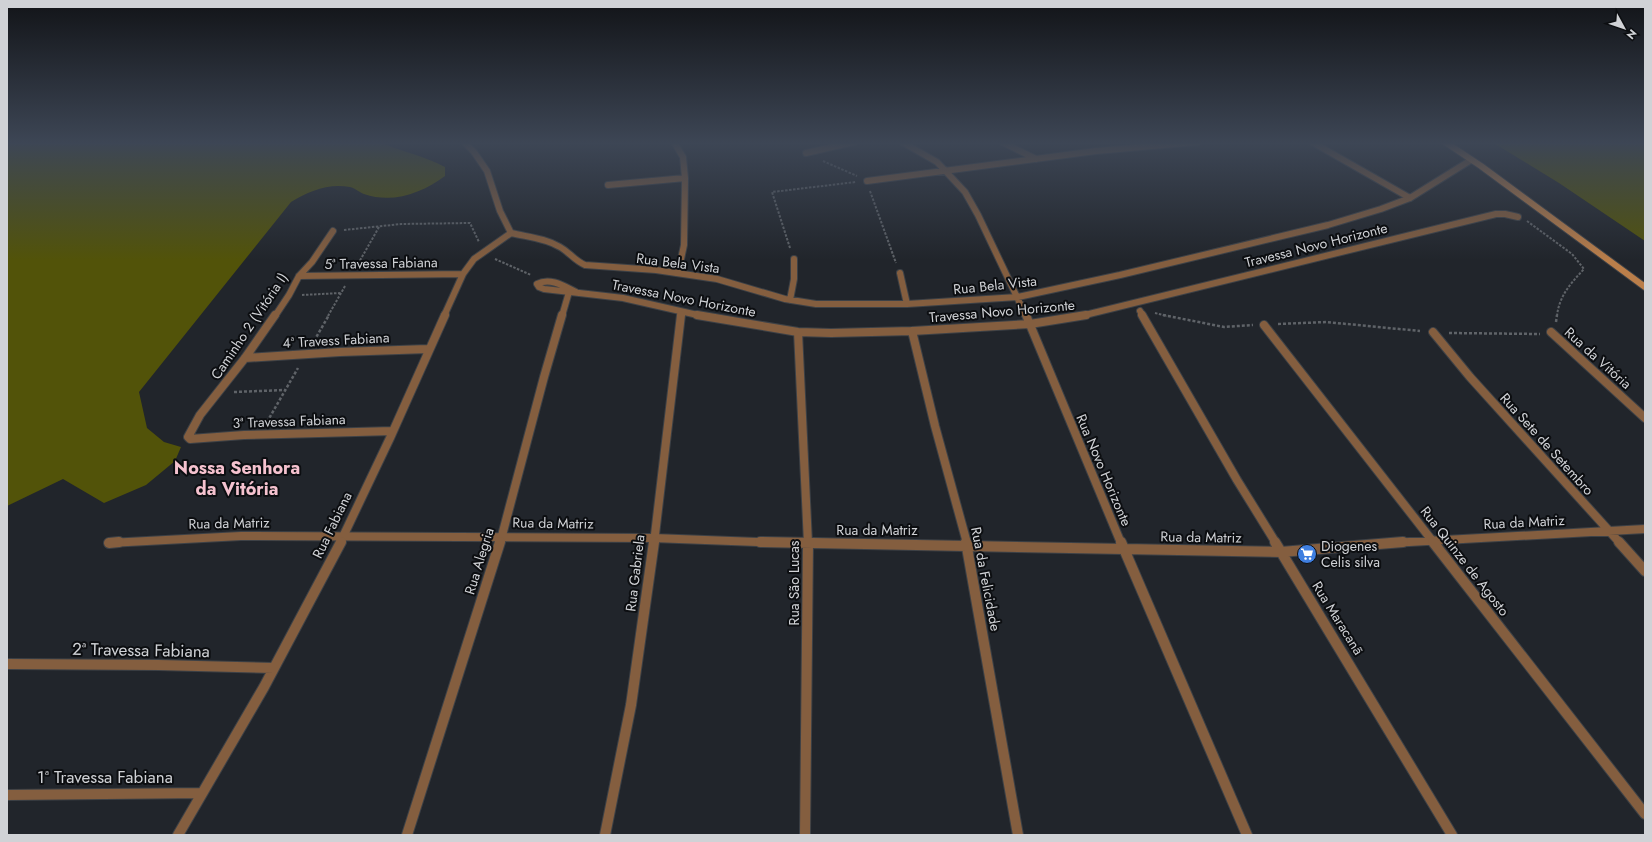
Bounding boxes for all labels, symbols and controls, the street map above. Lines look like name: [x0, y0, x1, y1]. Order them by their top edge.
north arrow: [1604, 8, 1644, 48]
text: N: [1623, 26, 1641, 43]
street label: Travessa Novo Horizonte: [1243, 218, 1389, 272]
street label: Rua Bela Vista: [635, 248, 721, 278]
street label: 5ª Travessa Fabiana: [324, 252, 438, 274]
street label: Caminho 2 (Vitória I): [206, 269, 292, 383]
street label: Rua Bela Vista: [952, 271, 1038, 299]
street label: Travessa Novo Horizonte: [610, 274, 758, 322]
street label: Travessa Novo Horizonte: [928, 295, 1076, 327]
street label: Rua da Vitória: [1560, 322, 1636, 394]
street label: 4ª Travess Fabiana: [282, 327, 390, 353]
street label: Rua Sete de Setembro: [1495, 388, 1599, 500]
street label: 3ª Travessa Fabiana: [232, 409, 346, 433]
street label: Rua Novo Horizonte: [1071, 411, 1137, 529]
district label: Nossa Senhora da Vitória: [174, 455, 300, 502]
street label: Rua Fabiana: [307, 488, 357, 562]
street label: Rua Quinze de Agosto: [1416, 502, 1514, 620]
street label: Rua da Matriz: [1483, 510, 1566, 534]
street label: Rua da Matriz: [188, 512, 270, 534]
street label: Rua da Matriz: [512, 512, 594, 534]
street label: Rua da Matriz: [836, 520, 918, 540]
street label: Rua Alegria: [459, 525, 499, 597]
street label: Rua da Felicidade: [966, 525, 1006, 633]
street label: Rua da Matriz: [1160, 526, 1242, 548]
street label: Rua Gabriela: [620, 533, 650, 613]
place label: Diogenes Celis silva: [1321, 536, 1380, 572]
street label: Rua São Lucas: [784, 540, 804, 625]
supermarket icon: Diogenes Celis silva: [1296, 543, 1318, 565]
street label: Rua Maracanã: [1307, 577, 1369, 659]
street label: 2ª Travessa Fabiana: [72, 637, 210, 663]
street label: 1ª Travessa Fabiana: [37, 765, 173, 789]

